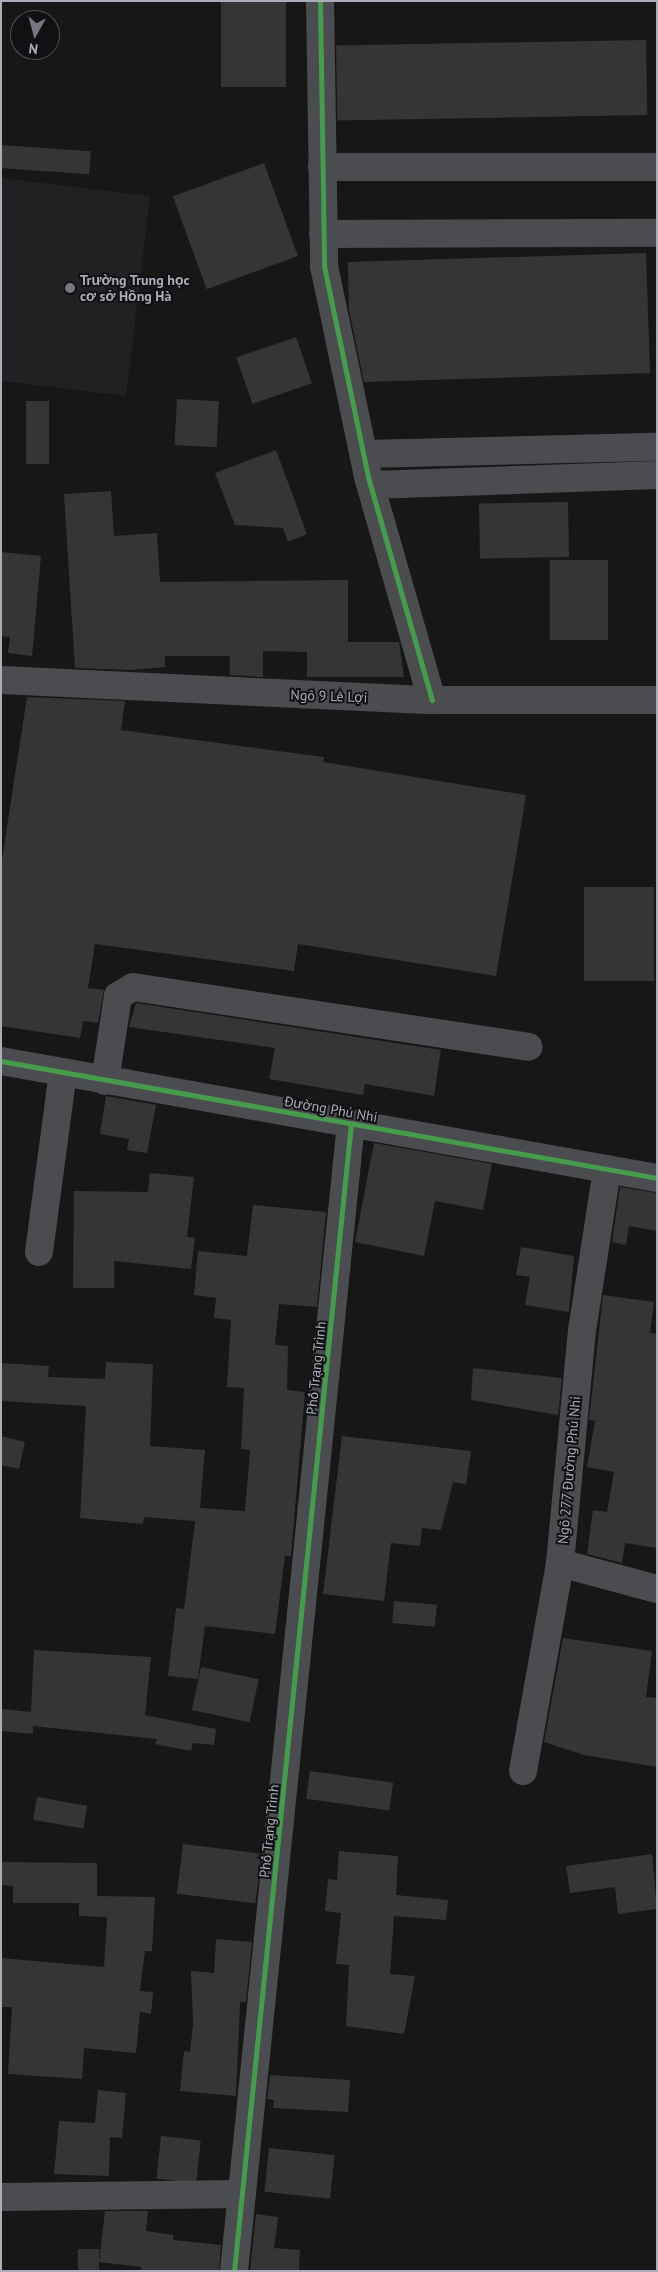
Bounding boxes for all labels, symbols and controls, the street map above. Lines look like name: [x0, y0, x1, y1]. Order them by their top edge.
north arrow: [10, 10, 60, 60]
text: N: [28, 39, 39, 58]
place label: Trường Trung học cơ sở Hồng Hà: [80, 272, 190, 304]
marker: Trường Trung học cơ sở Hồng Hà: [64, 282, 76, 294]
street label: Ngõ 9 Lê Lợi: [290, 686, 368, 706]
street label: Đường Phú Nhi: [283, 1093, 379, 1125]
street label: Phố Trạng Trình: [303, 1320, 329, 1416]
street label: Ngõ 277 Đường Phú Nhi: [554, 1395, 584, 1545]
street label: Phố Trạng Trình: [256, 1783, 282, 1879]

